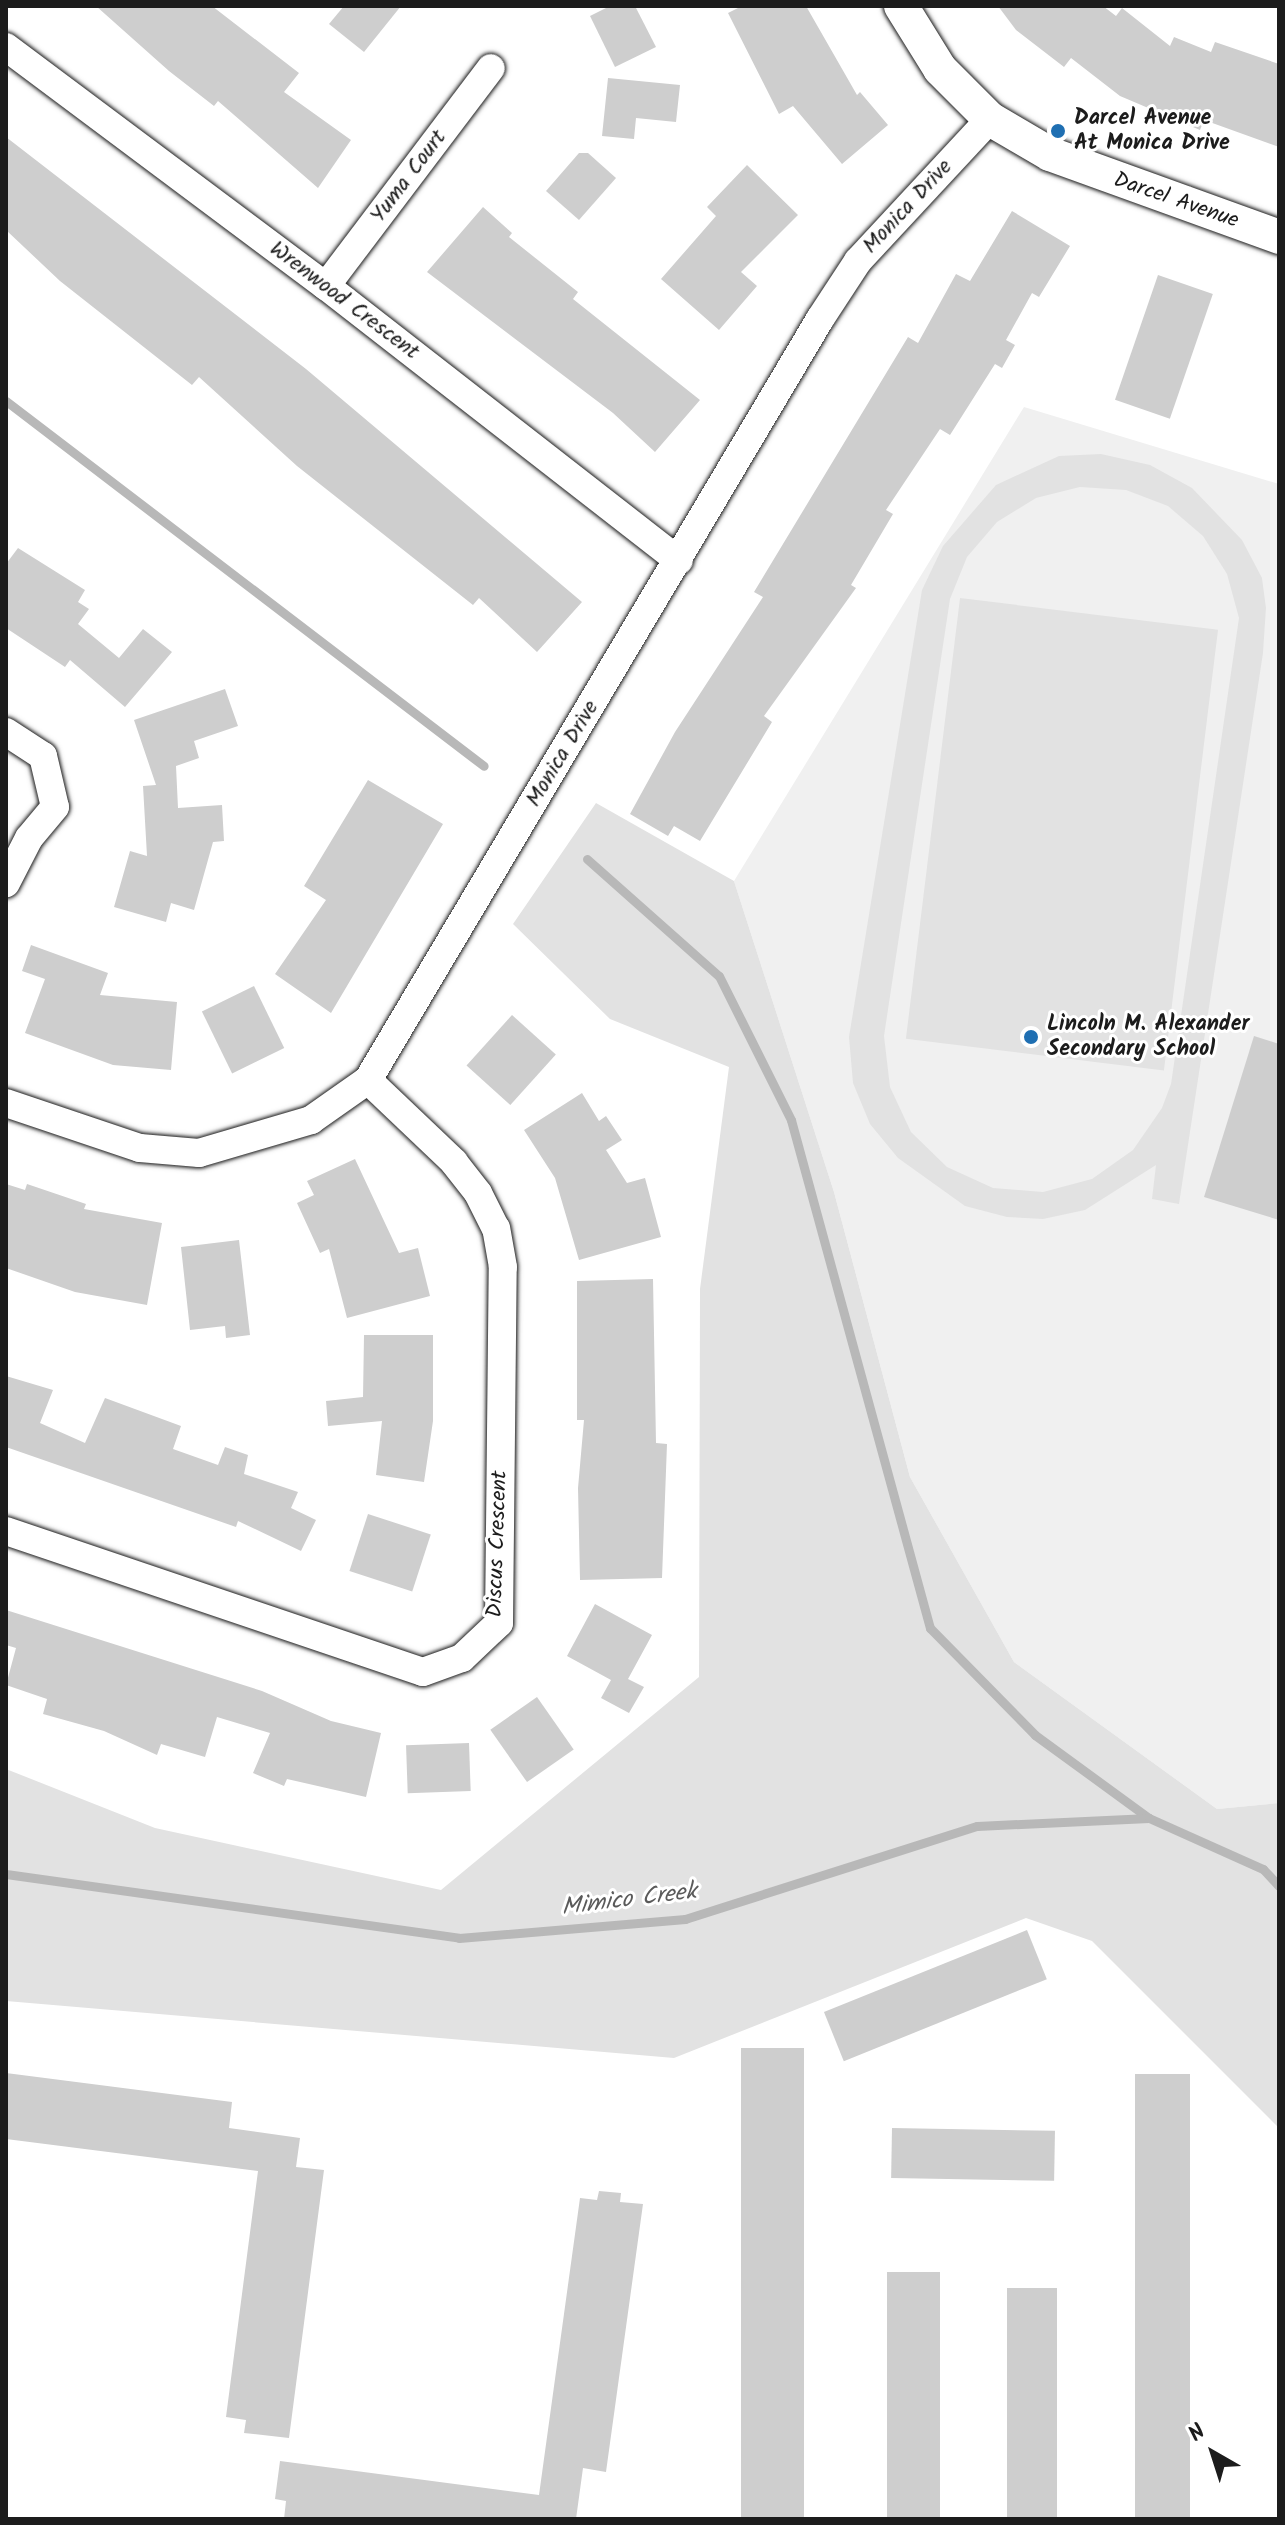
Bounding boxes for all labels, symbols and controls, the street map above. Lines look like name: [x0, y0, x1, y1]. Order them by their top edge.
place label: Darcel Avenue At Monica Drive: [1074, 105, 1230, 156]
marker: Darcel Avenue At Monica Drive: [1049, 122, 1067, 140]
street label: Yuma Court: [366, 125, 452, 229]
street label: Monica Drive: [858, 154, 958, 260]
street label: Darcel Avenue: [1110, 167, 1242, 235]
street label: Wrenwood Crescent: [264, 236, 424, 366]
street label: Monica Drive: [521, 696, 605, 812]
place label: Lincoln M. Alexander Secondary School: [1047, 1011, 1249, 1062]
marker: Lincoln M. Alexander Secondary School: [1022, 1028, 1040, 1046]
street label: Discus Crescent: [482, 1470, 514, 1618]
water label: Mimico Creek: [560, 1877, 698, 1923]
north arrow: [1173, 2413, 1253, 2493]
text: N: [1181, 2416, 1214, 2452]

